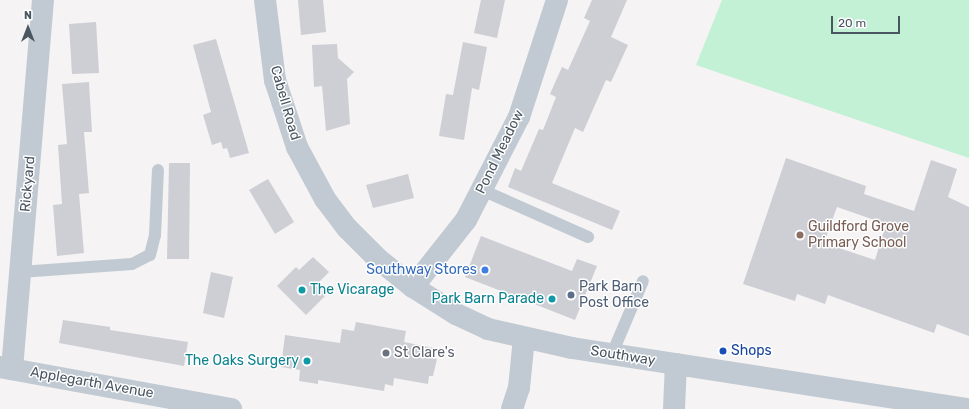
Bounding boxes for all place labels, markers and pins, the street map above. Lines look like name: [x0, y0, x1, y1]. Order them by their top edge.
place label: Guildford Grove Primary School: [808, 219, 909, 252]
marker: Guildford Grove Primary School: [795, 230, 805, 240]
place label: Southway Stores: [366, 262, 477, 278]
marker: Southway Stores: [480, 265, 490, 275]
place label: Park Barn Post Office: [579, 279, 649, 312]
place label: The Vicarage: [310, 282, 395, 298]
marker: The Vicarage: [297, 285, 307, 295]
marker: Park Barn Post Office: [566, 290, 576, 300]
place label: Park Barn Parade: [431, 291, 544, 307]
marker: Park Barn Parade: [547, 294, 557, 304]
place label: Shops: [731, 343, 772, 359]
place label: St Clare's: [394, 345, 455, 361]
marker: Shops: [718, 346, 728, 356]
marker: St Clare's: [381, 348, 391, 358]
place label: The Oaks Surgery: [185, 353, 299, 369]
marker: The Oaks Surgery: [302, 356, 312, 366]

